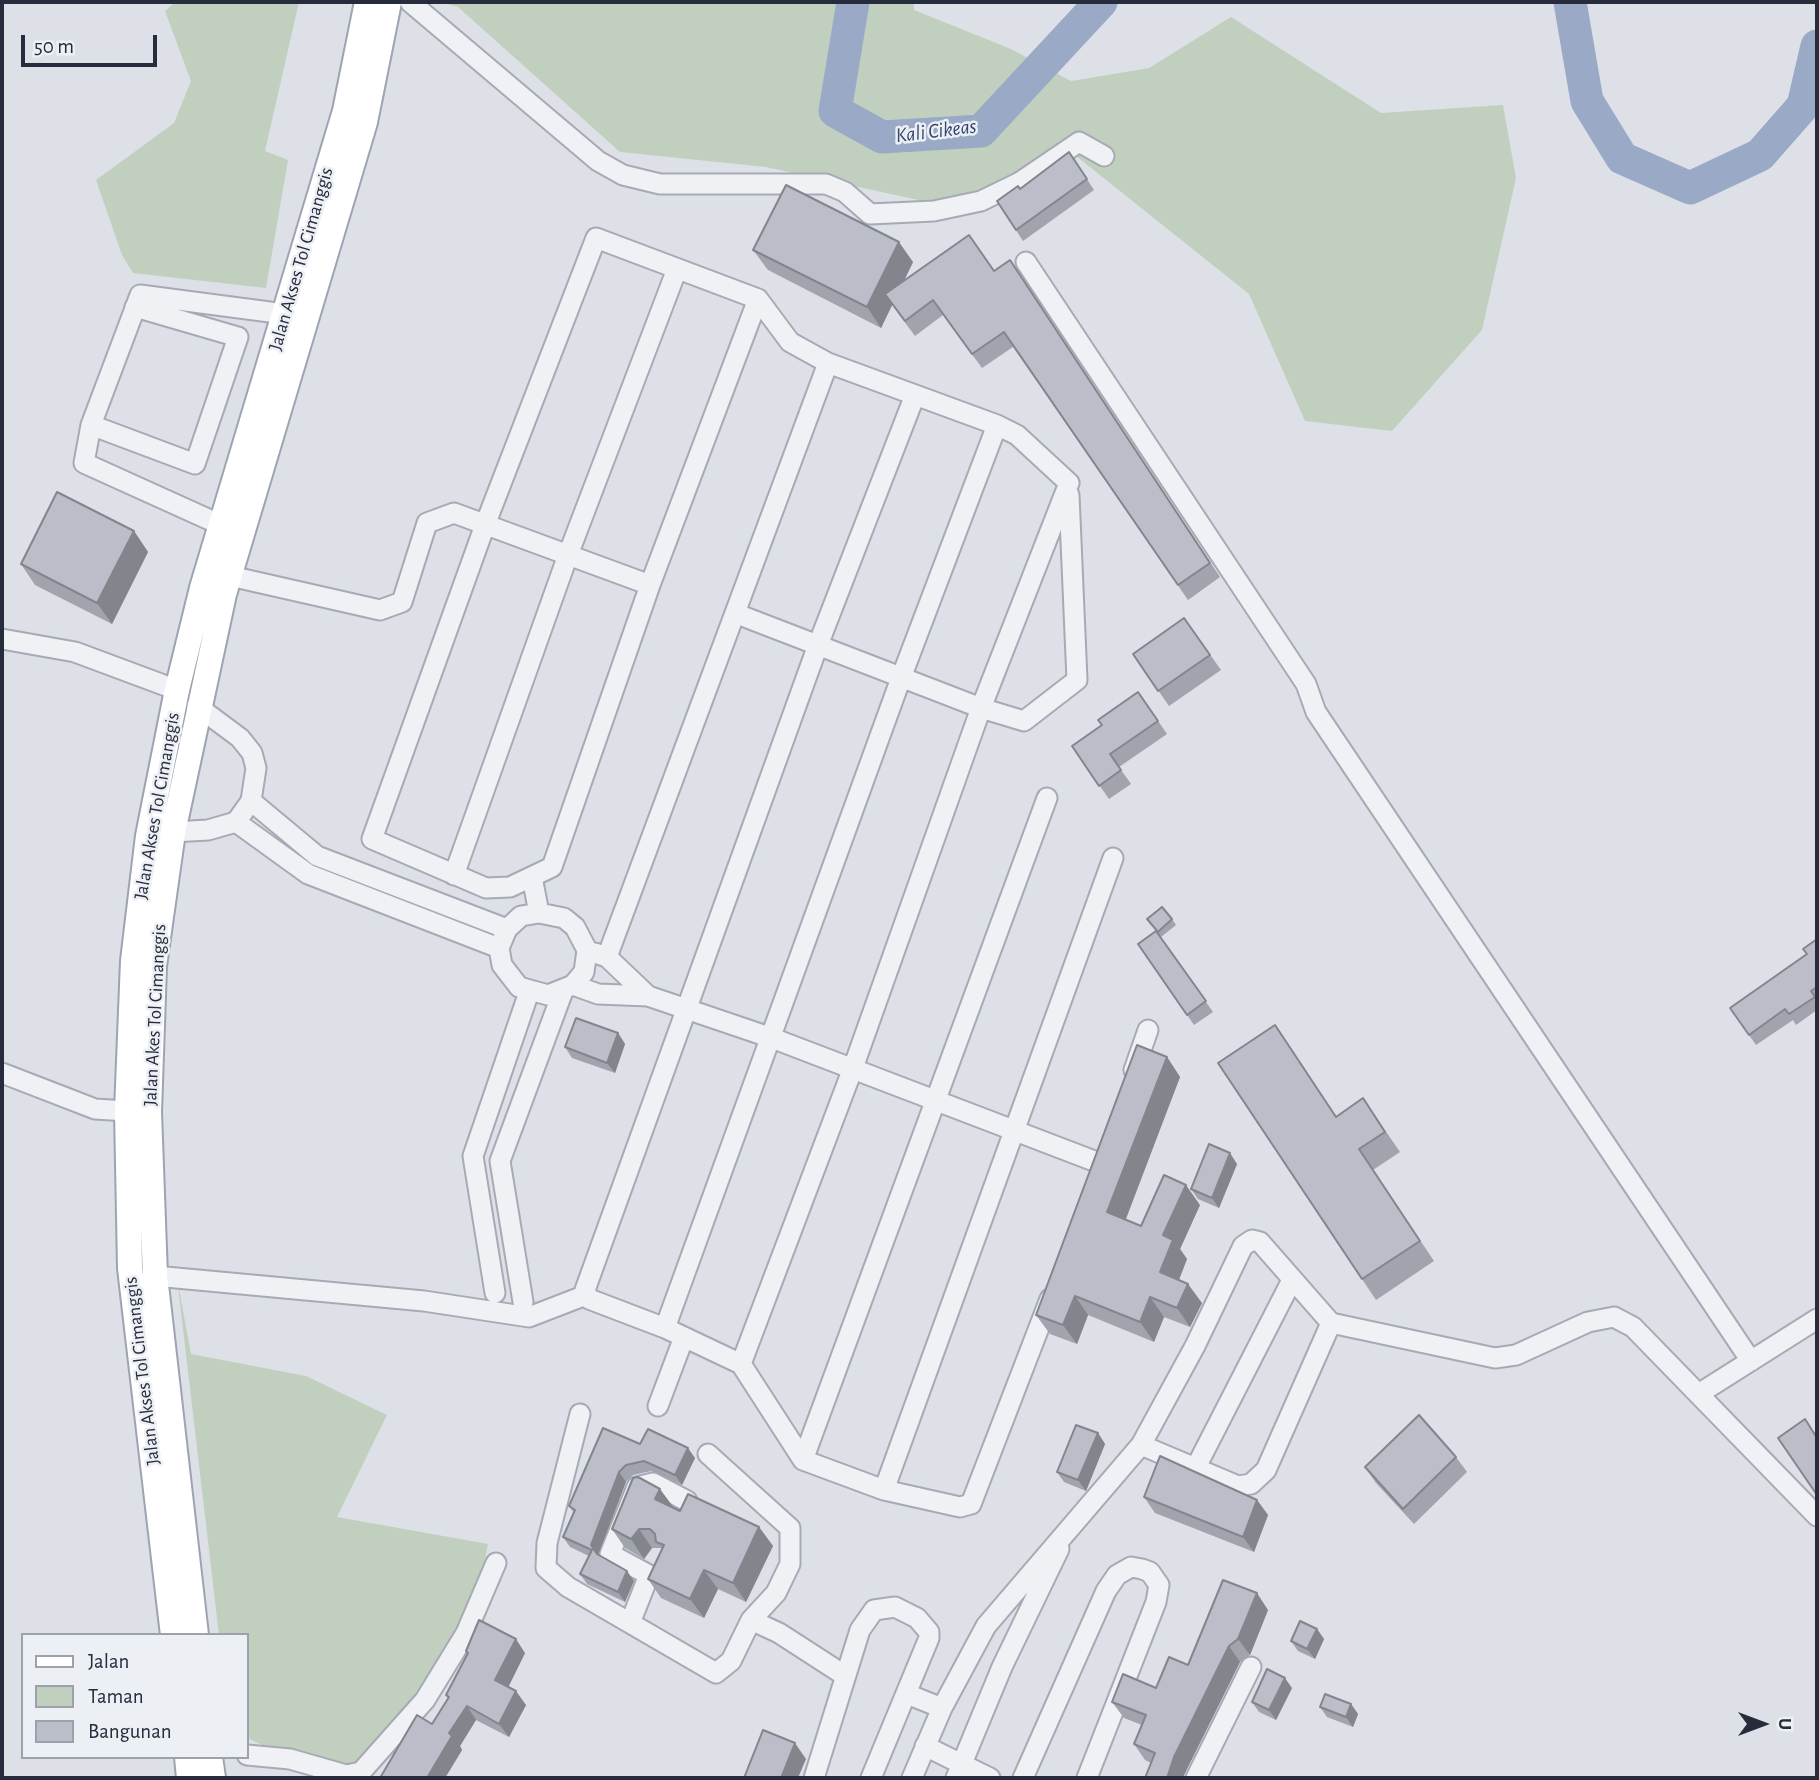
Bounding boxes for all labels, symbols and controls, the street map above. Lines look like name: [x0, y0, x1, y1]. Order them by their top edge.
scale bar: [24, 21, 161, 65]
text: 50 m: [34, 36, 74, 57]
water label: Kali Cikeas: [894, 114, 978, 148]
street label: Jalan Akses Tol Cimanggis: [264, 165, 338, 353]
street label: Jalan Akses Tol Cimanggis: [129, 711, 185, 901]
street label: Jalan Akes Tol Cimanggis: [139, 923, 171, 1107]
street label: Jalan Akses Tol Cimanggis: [119, 1276, 165, 1466]
legend: [21, 1633, 248, 1759]
text: Jalan: [88, 1651, 129, 1672]
text: Taman: [88, 1686, 144, 1707]
north arrow: [1728, 1689, 1798, 1759]
text: U: [1775, 1718, 1794, 1730]
text: Bangunan: [88, 1721, 172, 1742]

